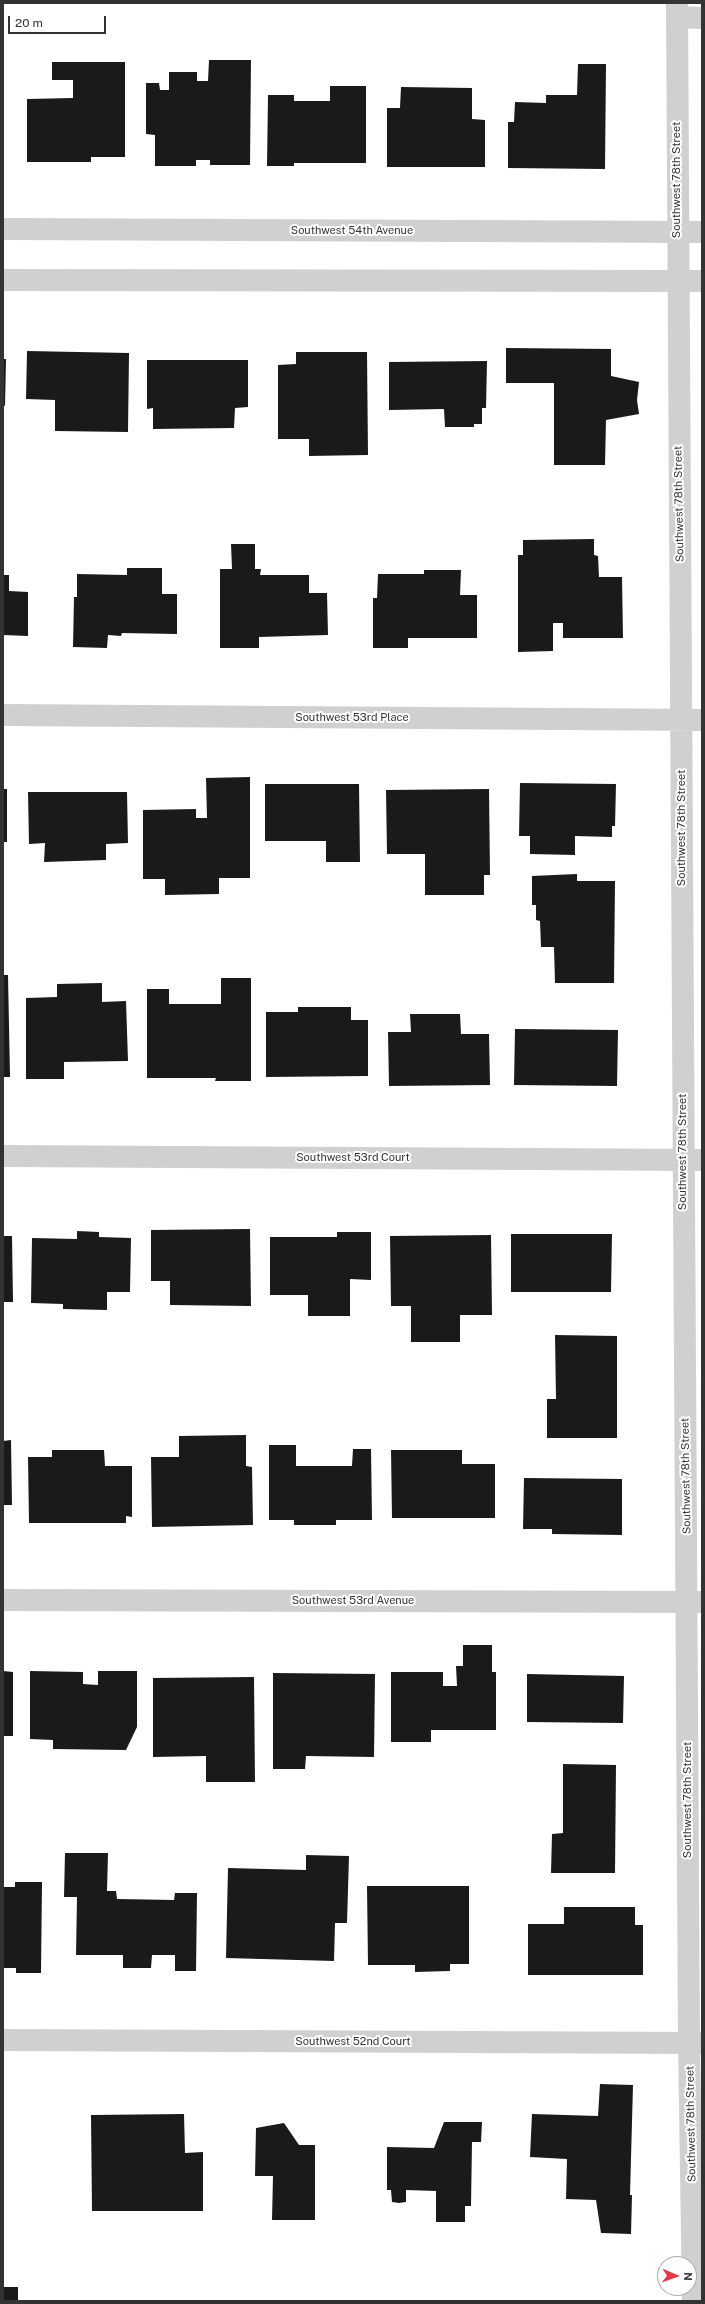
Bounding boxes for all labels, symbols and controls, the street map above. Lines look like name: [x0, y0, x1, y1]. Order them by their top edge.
scale bar: [10, 8, 108, 34]
text: 20 m: [15, 16, 43, 30]
street label: Southwest 78th Street: [670, 122, 684, 238]
street label: Southwest 54th Avenue: [291, 224, 413, 238]
street label: Southwest 78th Street: [671, 446, 687, 562]
street label: Southwest 53rd Place: [295, 711, 409, 725]
street label: Southwest 78th Street: [675, 770, 689, 886]
street label: Southwest 78th Street: [676, 1094, 690, 1210]
street label: Southwest 53rd Court: [296, 1151, 410, 1165]
street label: Southwest 78th Street: [678, 1418, 694, 1534]
street label: Southwest 53rd Avenue: [292, 1594, 414, 1608]
street label: Southwest 78th Street: [681, 1742, 695, 1858]
street label: Southwest 52nd Court: [295, 2035, 411, 2049]
street label: Southwest 78th Street: [683, 2066, 699, 2182]
north arrow: [657, 2256, 697, 2296]
text: N: [682, 2272, 694, 2281]

